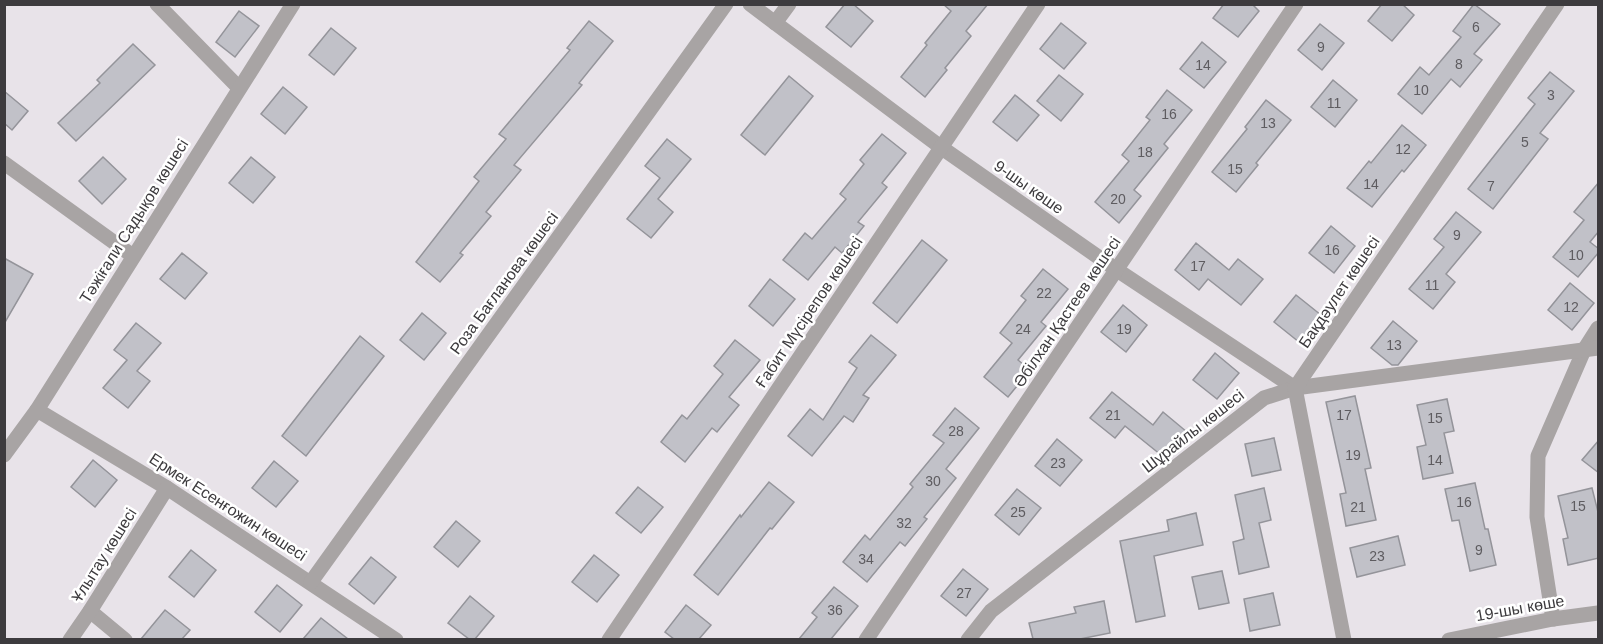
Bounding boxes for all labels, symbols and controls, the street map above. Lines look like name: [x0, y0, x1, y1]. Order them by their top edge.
house number: 6: [1472, 19, 1480, 35]
house number: 9: [1317, 39, 1325, 55]
house number: 8: [1455, 56, 1463, 72]
house number: 14: [1195, 57, 1211, 73]
house number: 10: [1413, 82, 1429, 98]
house number: 3: [1547, 87, 1555, 103]
house number: 11: [1327, 95, 1341, 111]
house number: 16: [1161, 106, 1177, 122]
house number: 13: [1260, 115, 1276, 131]
house number: 5: [1521, 134, 1529, 150]
street label: Тәжіғали Садықов көшесі: [76, 136, 192, 306]
house number: 12: [1395, 141, 1411, 157]
house number: 18: [1137, 144, 1153, 160]
street label: 9-шы көше: [991, 157, 1067, 217]
house number: 15: [1227, 161, 1243, 177]
house number: 14: [1363, 176, 1379, 192]
house number: 7: [1487, 178, 1495, 194]
house number: 20: [1110, 191, 1126, 207]
street label: Роза Бағланова көшесi: [447, 209, 561, 357]
house number: 9: [1453, 227, 1461, 243]
street label: Бақдәулет көшесi: [1295, 233, 1383, 351]
street label: Ғабит Мүсірепов көшесi: [752, 234, 866, 391]
street label: Әбілхан Қастеев көшесi: [1010, 234, 1124, 390]
house number: 16: [1324, 242, 1340, 258]
house number: 10: [1568, 247, 1584, 263]
house number: 17: [1190, 258, 1206, 274]
house number: 11: [1425, 277, 1439, 293]
house number: 22: [1036, 285, 1052, 301]
house number: 12: [1563, 299, 1579, 315]
house number: 24: [1015, 321, 1031, 337]
house number: 19: [1116, 321, 1132, 337]
house number: 13: [1386, 337, 1402, 353]
street label: Шұрайлы көшесі: [1139, 386, 1247, 476]
house number: 21: [1105, 407, 1121, 423]
house number: 17: [1336, 407, 1352, 423]
house number: 15: [1427, 410, 1443, 426]
house number: 28: [948, 423, 964, 439]
house number: 19: [1345, 447, 1361, 463]
street label: Ермек Есенғожин көшесі: [146, 450, 310, 564]
house number: 14: [1427, 452, 1443, 468]
house number: 23: [1050, 455, 1066, 471]
house number: 30: [925, 473, 941, 489]
house number: 16: [1456, 494, 1472, 510]
house number: 15: [1570, 498, 1586, 514]
house number: 21: [1350, 499, 1366, 515]
house number: 25: [1010, 504, 1026, 520]
street label: Ұлытау көшесi: [68, 505, 140, 605]
house number: 32: [896, 515, 912, 531]
house number: 9: [1475, 542, 1483, 558]
house number: 23: [1369, 548, 1385, 564]
house number: 34: [858, 551, 874, 567]
house number: 27: [956, 585, 972, 601]
street label: 19-шы көше: [1474, 592, 1566, 624]
house number: 36: [827, 602, 843, 618]

